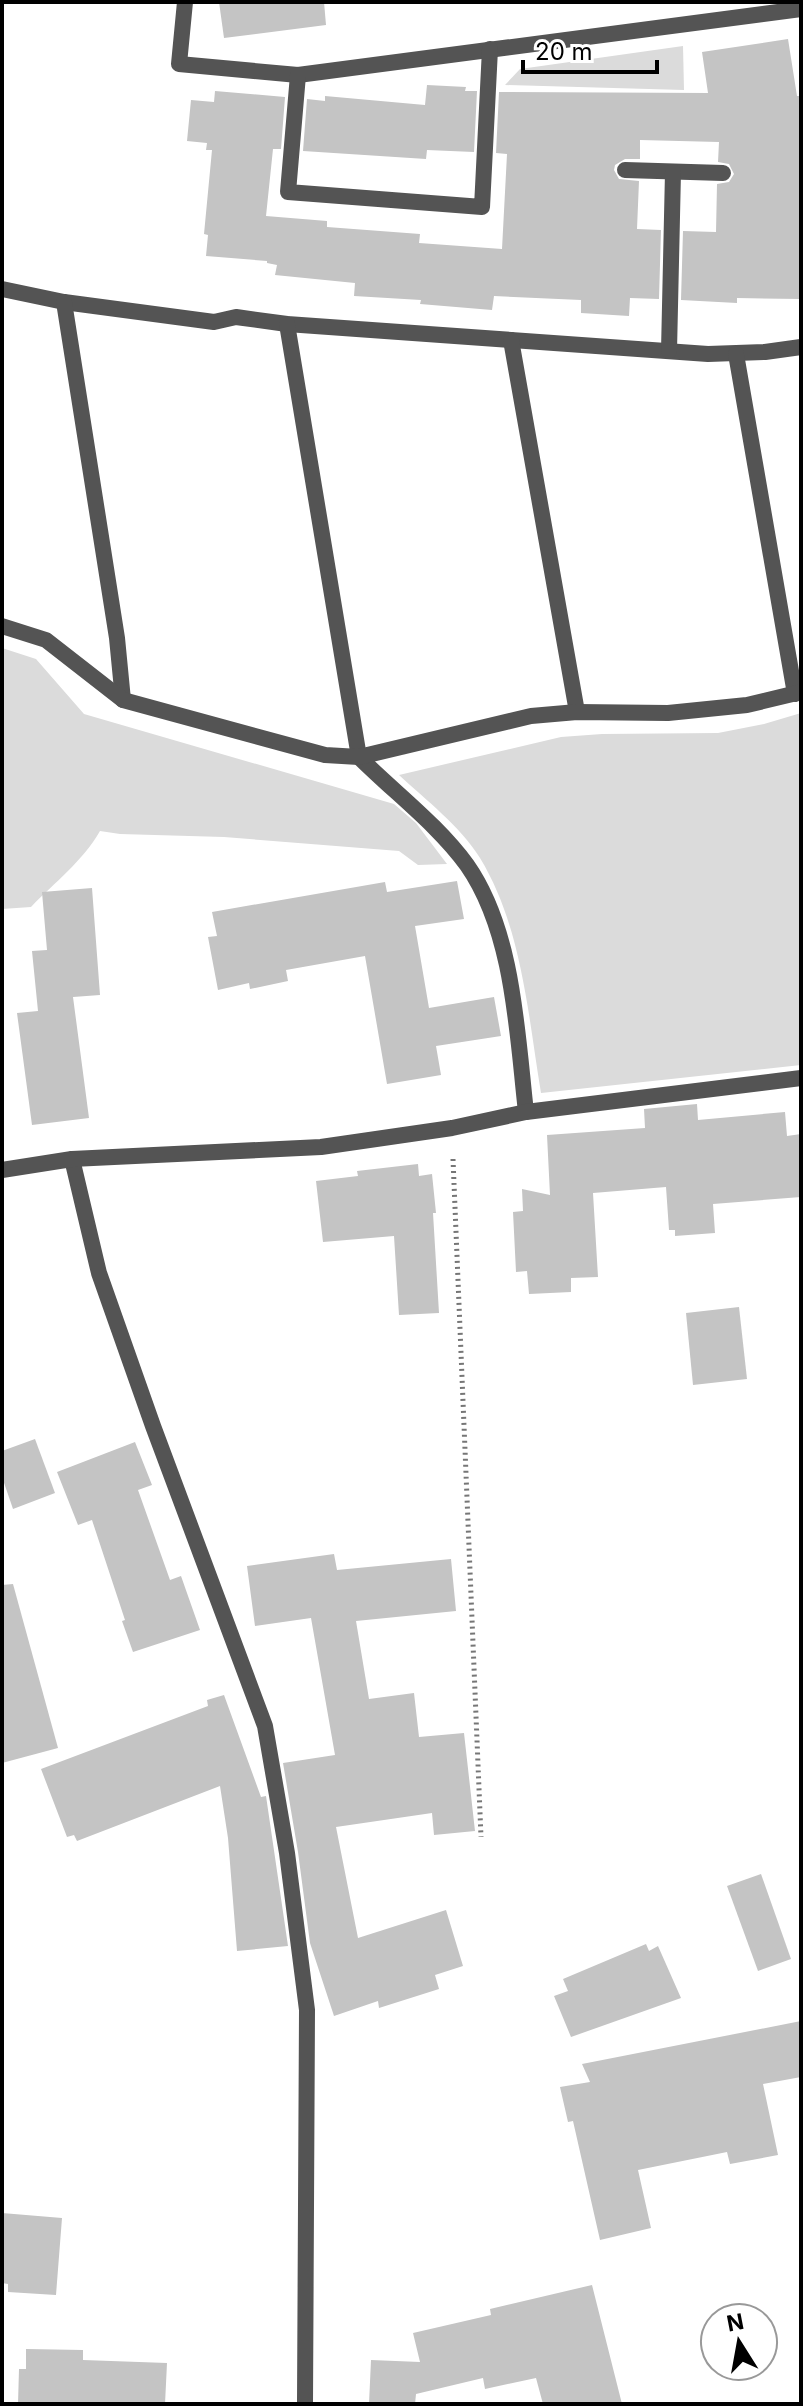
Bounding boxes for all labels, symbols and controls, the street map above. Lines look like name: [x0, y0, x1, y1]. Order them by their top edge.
scale bar: [523, 24, 657, 74]
text: 20 m: [535, 37, 593, 66]
north arrow: [699, 2302, 779, 2382]
text: N: [724, 2308, 746, 2337]

